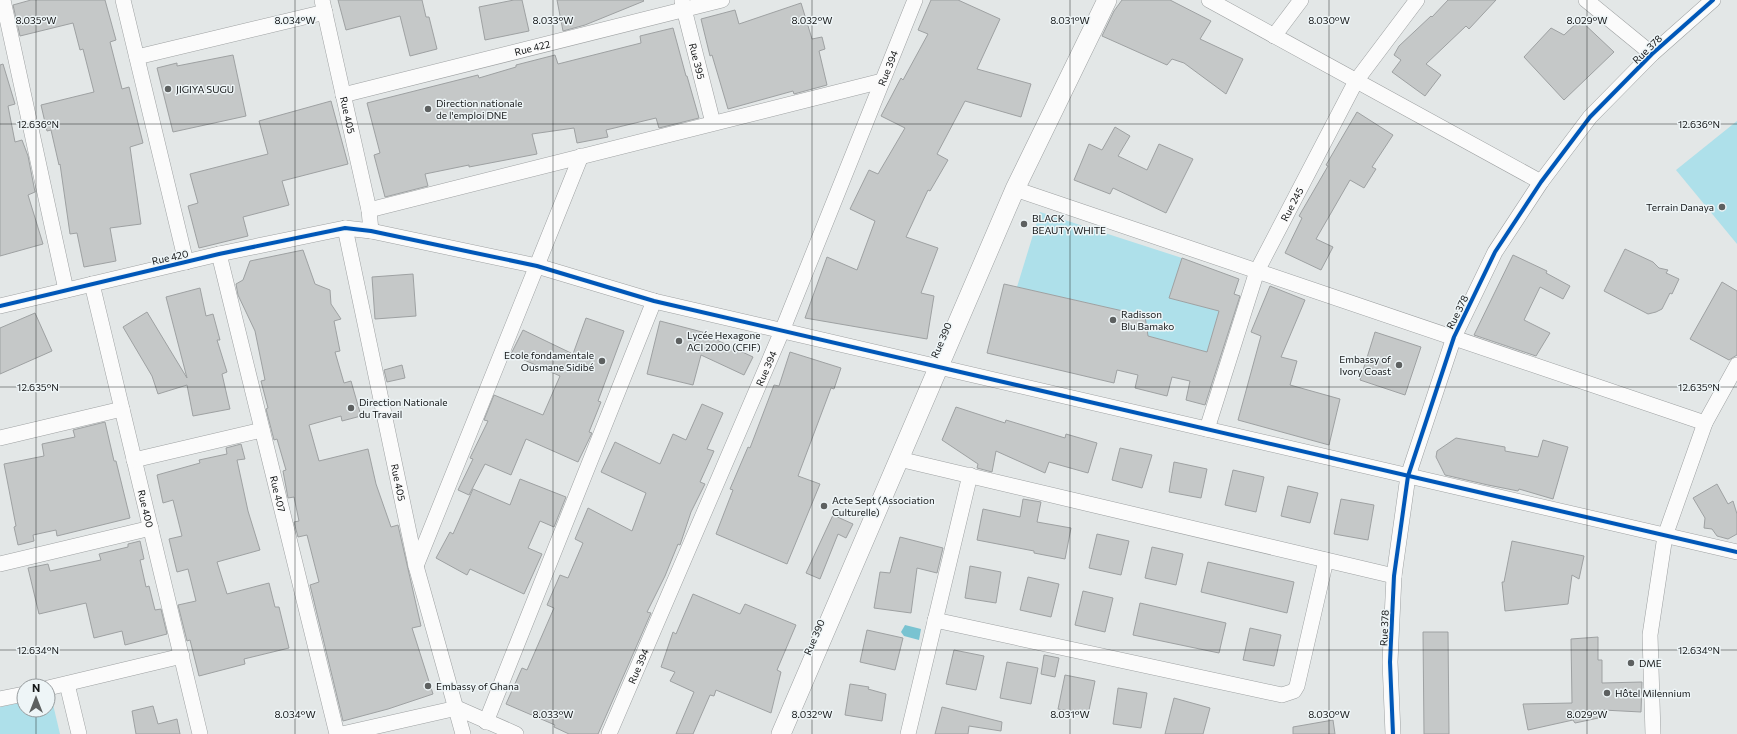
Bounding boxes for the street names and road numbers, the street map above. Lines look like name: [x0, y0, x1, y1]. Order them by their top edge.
street label: Rue 378: [1630, 32, 1664, 66]
street label: Rue 422: [513, 37, 552, 58]
street label: Rue 395: [687, 42, 708, 81]
street label: Rue 394: [875, 48, 900, 88]
street label: Rue 405: [338, 95, 358, 135]
street label: Rue 245: [1278, 185, 1306, 223]
street label: Rue 420: [150, 247, 190, 267]
street label: Rue 378: [1444, 293, 1470, 331]
street label: Rue 390: [928, 320, 954, 360]
street label: Rue 394: [753, 349, 779, 388]
street label: Rue 405: [389, 463, 408, 502]
street label: Rue 407: [268, 474, 288, 513]
street label: Rue 400: [136, 488, 156, 529]
street label: Rue 378: [1377, 610, 1391, 646]
street label: Rue 390: [801, 617, 827, 657]
street label: Rue 394: [625, 647, 651, 685]

